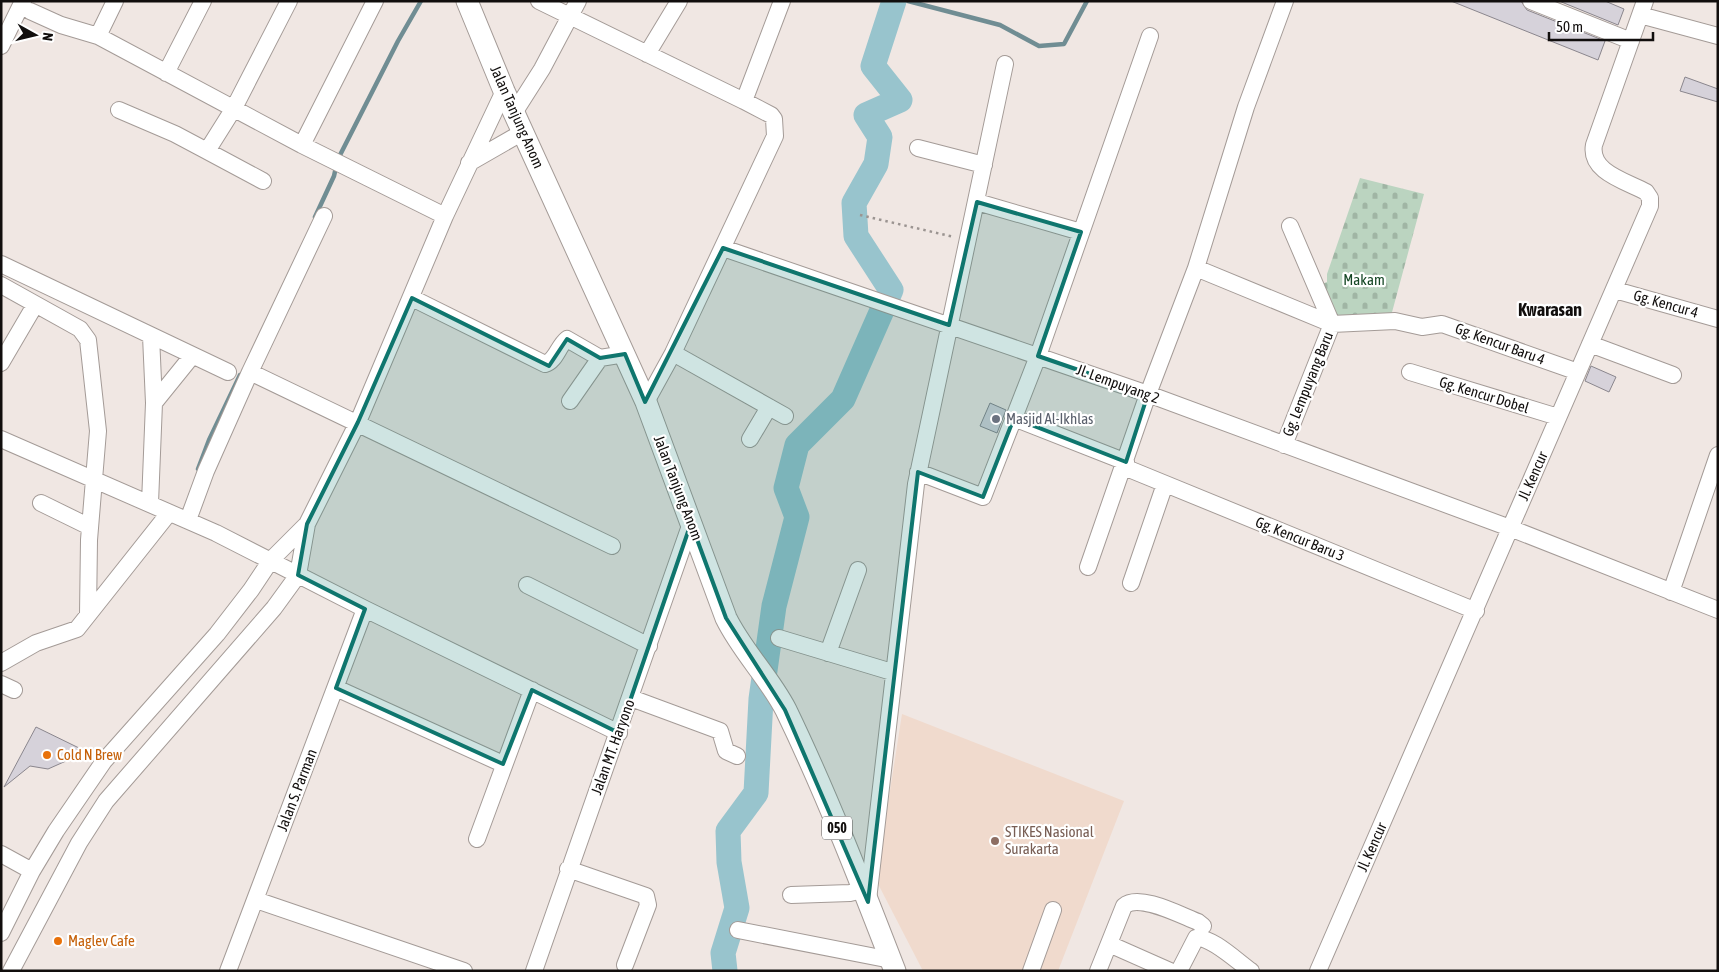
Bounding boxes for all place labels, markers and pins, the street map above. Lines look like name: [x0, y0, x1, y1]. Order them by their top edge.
place label: Masjid Al-Ikhlas: [1006, 410, 1093, 427]
marker: Masjid Al-Ikhlas: [990, 413, 1002, 425]
place label: Cold N Brew: [57, 746, 122, 763]
marker: Cold N Brew: [41, 749, 53, 761]
place label: STIKES Nasional Surakarta: [1005, 823, 1094, 857]
marker: STIKES Nasional Surakarta: [989, 835, 1001, 847]
place label: Maglev Cafe: [68, 932, 135, 949]
marker: Maglev Cafe: [52, 935, 64, 947]

